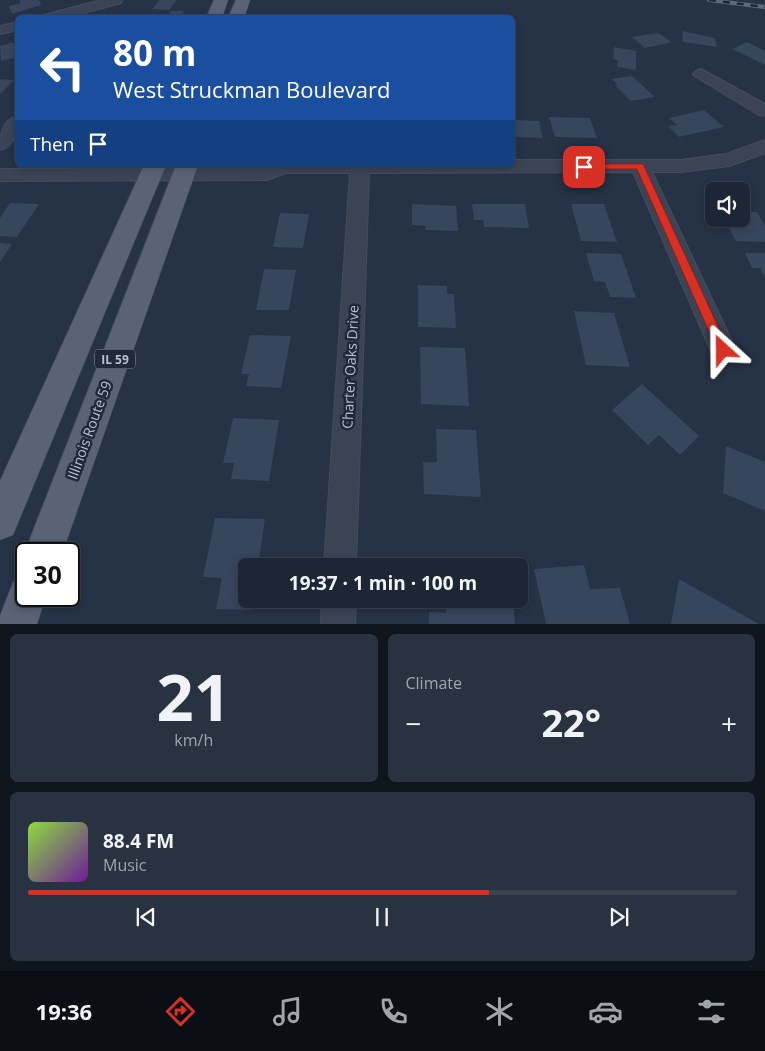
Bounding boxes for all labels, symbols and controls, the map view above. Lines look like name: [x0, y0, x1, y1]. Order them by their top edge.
text: 80 m: [113, 29, 196, 76]
icon: left: [30, 35, 95, 100]
text: West Struckman Boulevard: [113, 74, 391, 104]
icon: arrive: [84, 130, 112, 158]
text: Then: [30, 131, 74, 157]
pin: [563, 146, 605, 188]
icon: arrive: [570, 153, 598, 181]
map controls: [705, 182, 750, 227]
button: sound: [705, 182, 750, 227]
street label: Charter Oaks Drive: [337, 305, 363, 429]
position arrow: [696, 323, 748, 375]
road number: IL 59: [95, 349, 135, 368]
street label: Illinois Route 59: [62, 378, 116, 482]
speed limit sign: 30: [15, 542, 80, 607]
text: 19:37 · 1 min · 100 m: [289, 570, 477, 596]
text: 21: [157, 652, 231, 740]
text: Climate: [406, 672, 462, 694]
text: 22°: [541, 696, 601, 748]
text: −: [406, 704, 422, 742]
text: +: [721, 704, 737, 742]
text: km/h: [174, 729, 213, 751]
text: 88.4 FM: [103, 828, 174, 854]
text: Music: [103, 854, 147, 876]
icon: previous: [132, 903, 160, 931]
icon: pause: [368, 903, 396, 931]
icon: next: [605, 903, 633, 931]
icon: directions: [163, 994, 198, 1029]
icon: music: [270, 994, 305, 1029]
icon: phone: [376, 994, 411, 1029]
icon: climate: [482, 994, 517, 1029]
icon: car: [588, 994, 623, 1029]
icon: filters: [694, 994, 729, 1029]
text: 19:36: [36, 996, 92, 1026]

